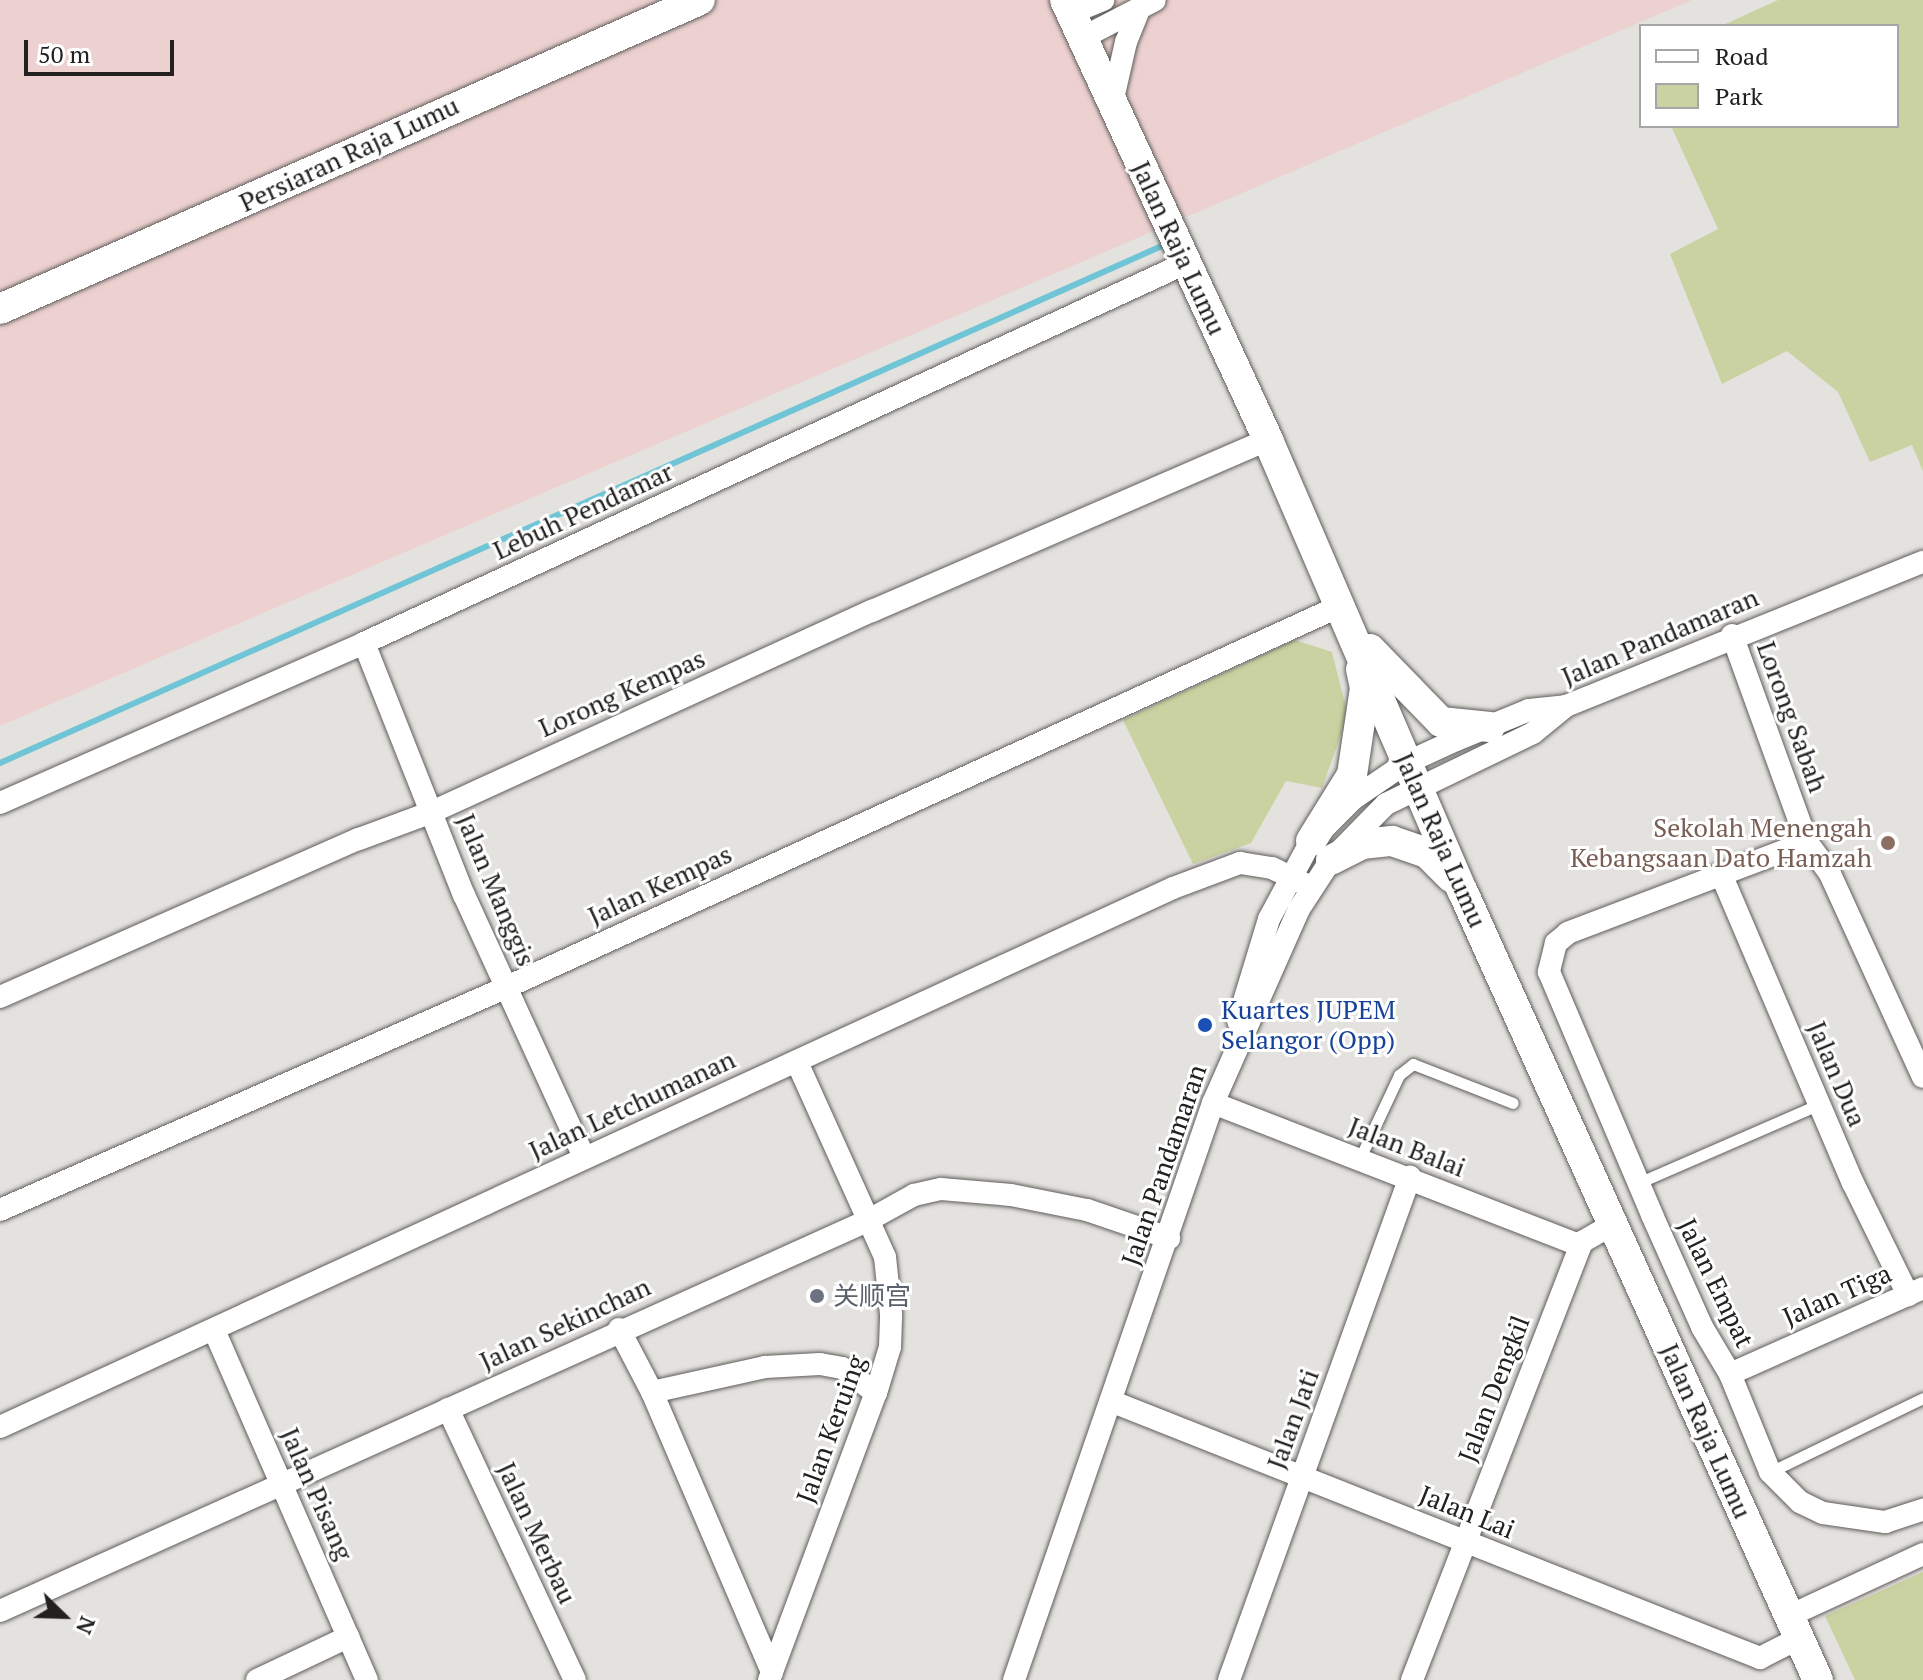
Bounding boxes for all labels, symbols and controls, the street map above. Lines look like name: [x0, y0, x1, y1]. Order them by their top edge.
scale bar: [28, 24, 178, 74]
legend: [1639, 24, 1899, 128]
text: 50 m: [38, 38, 90, 70]
text: Road: [1715, 40, 1769, 72]
text: Park: [1715, 80, 1763, 112]
street label: Persiaran Raja Lumu: [235, 90, 463, 218]
street label: Jalan Raja Lumu: [1125, 156, 1233, 340]
street label: Lebuh Pendamar: [488, 456, 678, 566]
street label: Jalan Pandamaran: [1557, 582, 1763, 692]
street label: Lorong Sabah: [1750, 637, 1834, 797]
street label: Lorong Kempas: [534, 642, 710, 744]
street label: Jalan Raja Lumu: [1389, 748, 1493, 932]
street label: Jalan Manggis: [450, 809, 542, 971]
place label: Sekolah Menengah Kebangsaan Dato Hamzah: [1570, 812, 1872, 874]
marker: Sekolah Menengah Kebangsaan Dato Hamzah: [1879, 834, 1897, 852]
street label: Jalan Kempas: [583, 838, 737, 932]
place label: Kuartes JUPEM Selangor (Opp): [1221, 994, 1396, 1056]
marker: Kuartes JUPEM Selangor (Opp): [1196, 1016, 1214, 1034]
street label: Jalan Dua: [1801, 1017, 1873, 1131]
street label: Jalan Letchumanan: [524, 1044, 740, 1166]
street label: Jalan Pandamaran: [1115, 1060, 1213, 1270]
street label: Jalan Balai: [1344, 1110, 1470, 1184]
street label: Jalan Empat: [1671, 1213, 1761, 1353]
street label: Jalan Tiga: [1778, 1257, 1896, 1333]
street label: Jalan Sekinchan: [475, 1271, 655, 1377]
place label: 关顺宫: [833, 1280, 911, 1312]
marker: 关顺宫: [808, 1287, 826, 1305]
street label: Jalan Dengkil: [1452, 1311, 1536, 1467]
street label: Jalan Raja Lumu: [1654, 1339, 1758, 1523]
street label: Jalan Keruing: [790, 1351, 872, 1507]
street label: Jalan Jati: [1261, 1365, 1325, 1473]
street label: Jalan Pisang: [274, 1423, 360, 1565]
street label: Jalan Merbau: [491, 1457, 583, 1609]
street label: Jalan Lai: [1415, 1479, 1519, 1545]
north arrow: [24, 1576, 104, 1656]
text: N: [70, 1612, 103, 1639]

